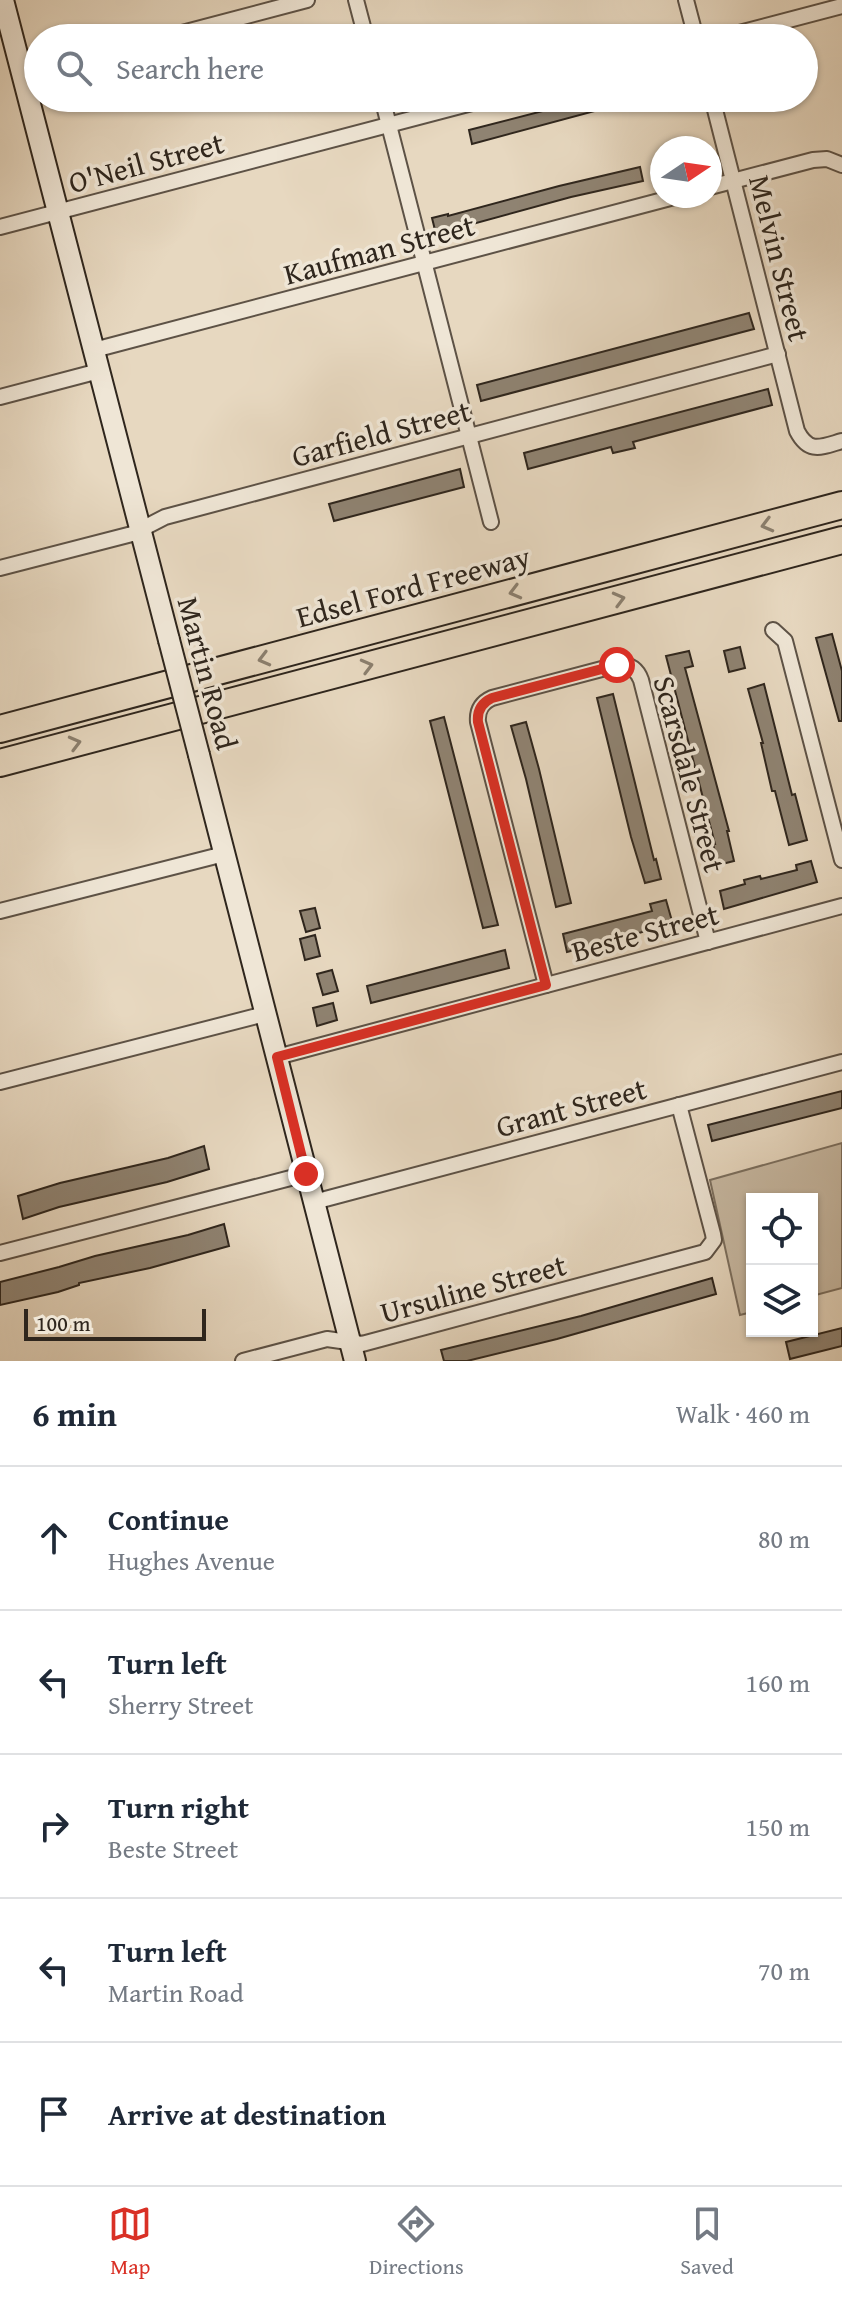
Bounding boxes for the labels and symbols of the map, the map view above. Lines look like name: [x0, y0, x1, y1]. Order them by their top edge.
street label: O'Neil Street: [64, 120, 229, 204]
north arrow: [650, 136, 722, 208]
street label: Melvin Street: [738, 170, 822, 346]
street label: Kaufman Street: [279, 202, 480, 296]
street label: Garfield Street: [287, 388, 476, 478]
one-way arrow: [760, 516, 774, 533]
street label: Edsel Ford Freeway: [291, 534, 535, 638]
one-way arrow: [509, 583, 523, 599]
street label: Martin Road: [167, 592, 249, 754]
one-way arrow: [611, 592, 625, 609]
route start: [599, 647, 635, 683]
one-way arrow: [258, 650, 272, 666]
one-way arrow: [360, 658, 374, 675]
street label: Scarsdale Street: [643, 671, 737, 877]
one-way arrow: [68, 736, 82, 753]
street label: Beste Street: [567, 891, 724, 973]
street label: Grant Street: [491, 1066, 651, 1148]
route end: [288, 1156, 324, 1192]
street label: Ursuline Street: [375, 1242, 571, 1334]
scale bar: [24, 1305, 206, 1341]

